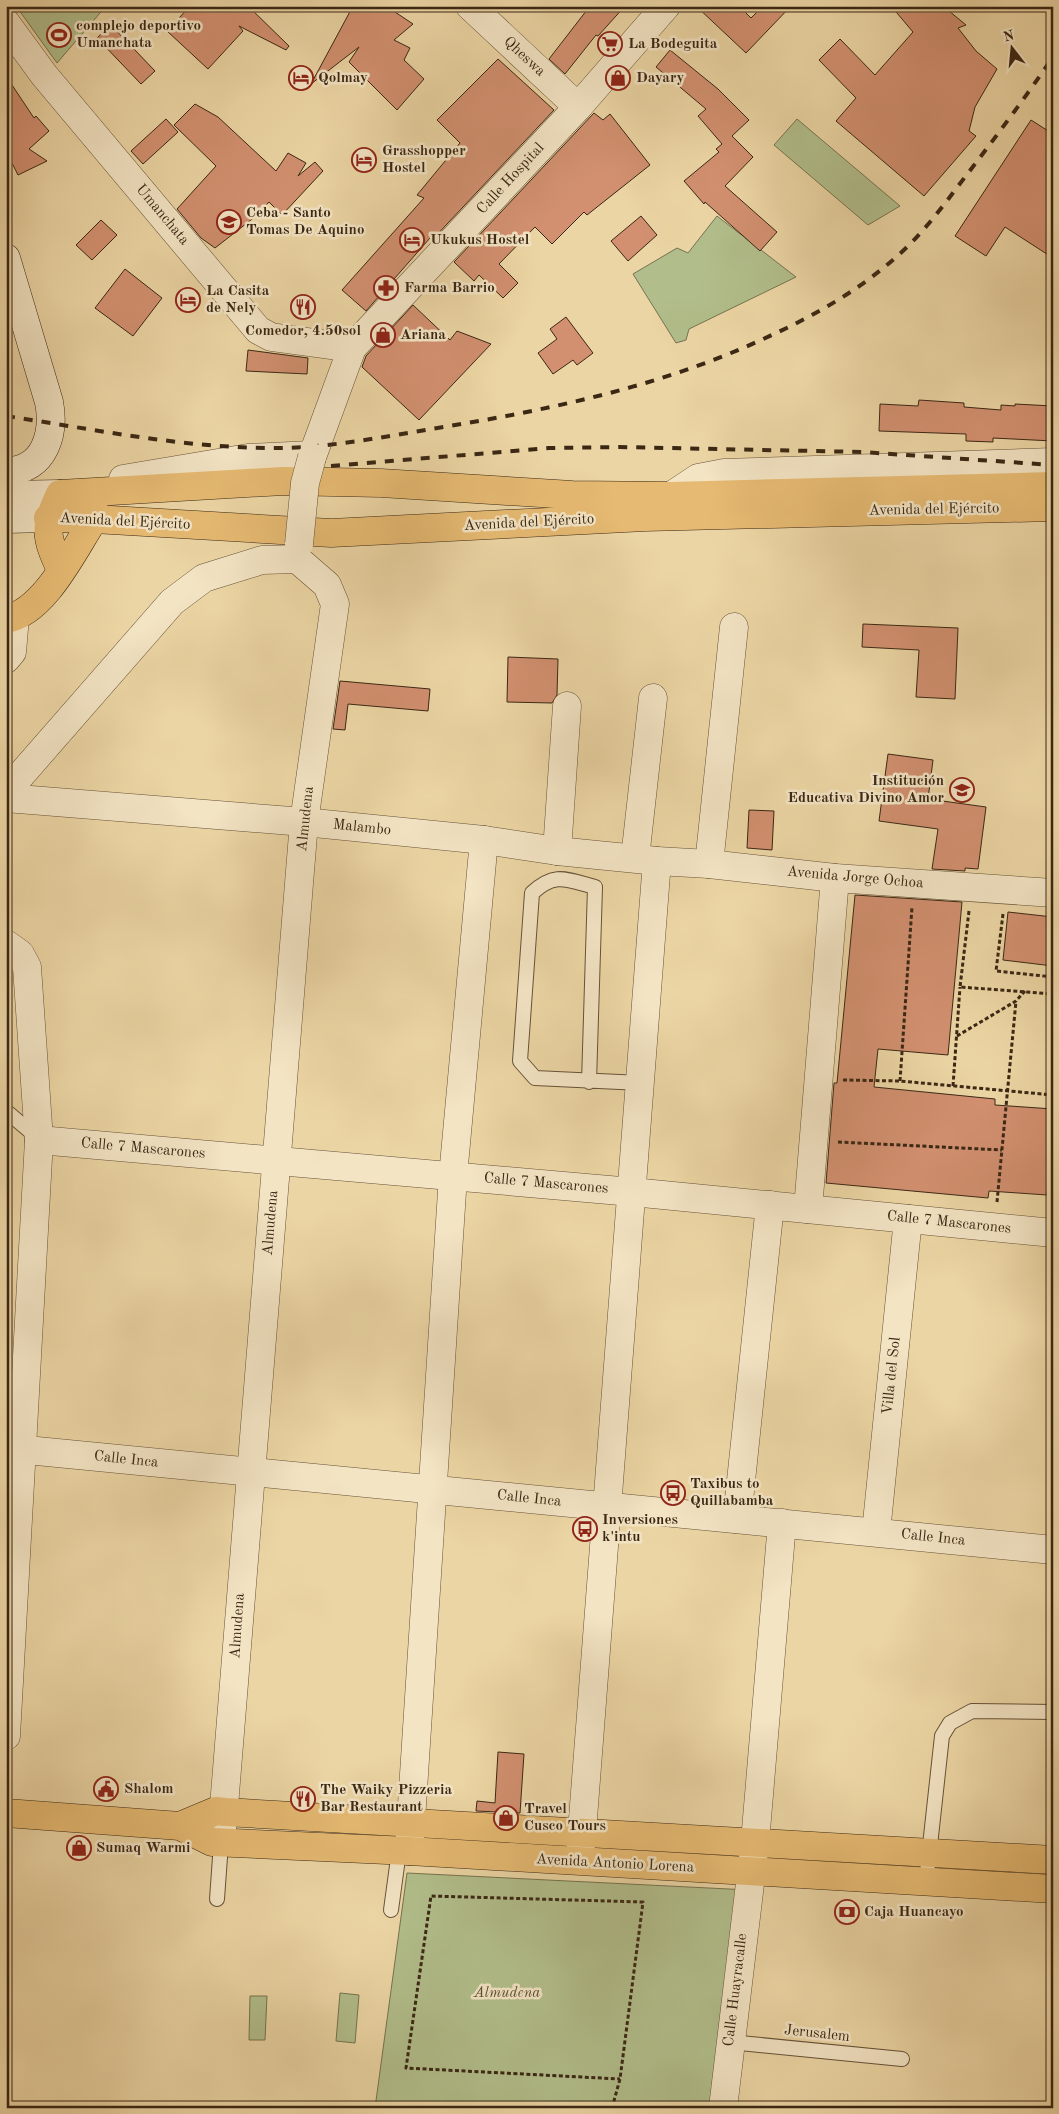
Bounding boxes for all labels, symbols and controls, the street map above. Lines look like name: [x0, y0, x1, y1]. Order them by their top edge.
place label: complejo deportivo Umanchata: [76, 19, 201, 51]
sports icon: complejo deportivo Umanchata: [46, 22, 72, 48]
north arrow: [986, 22, 1036, 72]
text: N: [1002, 28, 1016, 45]
supermarket icon: La Bodeguita: [597, 31, 623, 57]
street label: Qheswa: [500, 34, 548, 80]
place label: La Bodeguita: [628, 37, 718, 52]
hotel icon: Qolmay: [288, 65, 314, 91]
shop icon: Dayary: [605, 65, 631, 91]
place label: Qolmay: [318, 71, 368, 86]
place label: Dayary: [636, 71, 684, 86]
street label: Calle Hospital: [474, 141, 548, 217]
place label: Grasshopper Hostel: [382, 144, 466, 176]
hotel icon: Grasshopper Hostel: [351, 147, 377, 173]
street label: Umanchata: [133, 182, 192, 249]
place label: Ceba - Santo Tomas De Aquino: [246, 206, 364, 238]
school or university icon: Ceba - Santo Tomas De Aquino: [216, 209, 242, 235]
hotel icon: Ukukus Hostel: [399, 227, 425, 253]
place label: Ukukus Hostel: [430, 233, 530, 248]
pharmacy icon: Farma Barrio: [373, 275, 399, 301]
place label: Farma Barrio: [404, 281, 495, 296]
place label: La Casita de Nely: [206, 284, 270, 316]
hotel icon: La Casita de Nely: [175, 287, 201, 313]
restaurant icon: Comedor, 4.50sol: [290, 294, 316, 320]
shop icon: Ariana: [370, 322, 396, 348]
place label: Comedor, 4.50sol: [245, 324, 361, 339]
place label: Ariana: [400, 328, 446, 343]
street label: Avenida del Ejército: [869, 501, 999, 519]
street label: Avenida del Ejército: [59, 511, 191, 533]
street label: Avenida del Ejército: [463, 512, 595, 534]
place label: Institución Educativa Divino Amor: [788, 774, 944, 806]
school or university icon: Institución Educativa Divino Amor: [949, 777, 975, 803]
street label: Almudena: [295, 785, 317, 852]
street label: Malambo: [332, 817, 392, 839]
street label: Avenida Jorge Ochoa: [786, 865, 925, 891]
street label: Calle 7 Mascarones: [80, 1136, 206, 1162]
street label: Calle 7 Mascarones: [483, 1171, 609, 1197]
street label: Almudena: [261, 1189, 281, 1256]
street label: Calle 7 Mascarones: [886, 1209, 1012, 1237]
street label: Villa del Sol: [880, 1336, 904, 1416]
street label: Calle Inca: [93, 1449, 160, 1471]
place label: Taxibus to Quillabamba: [690, 1477, 774, 1509]
bus stop icon: Taxibus to Quillabamba: [660, 1480, 686, 1506]
street label: Calle Inca: [496, 1488, 563, 1510]
place label: Inversiones k'intu: [602, 1513, 678, 1545]
bus stop icon: Inversiones k'intu: [572, 1516, 598, 1542]
street label: Calle Inca: [900, 1527, 967, 1549]
street label: Almudena: [228, 1592, 248, 1659]
public building icon: Shalom: [93, 1776, 119, 1802]
place label: Shalom: [124, 1782, 174, 1797]
place label: The Waiky Pizzeria Bar Restaurant: [320, 1783, 452, 1815]
restaurant icon: The Waiky Pizzeria Bar Restaurant: [290, 1786, 316, 1812]
place label: Travel Cusco Tours: [524, 1802, 606, 1834]
shop icon: Travel Cusco Tours: [493, 1805, 519, 1831]
shop icon: Sumaq Warmi: [66, 1835, 92, 1861]
place label: Sumaq Warmi: [96, 1841, 191, 1856]
street label: Avenida Antonio Lorena: [536, 1852, 695, 1876]
bank icon: Caja Huancayo: [834, 1899, 860, 1925]
place label: Caja Huancayo: [864, 1905, 964, 1920]
street label: Calle Huayracalle: [722, 1932, 750, 2048]
park label: Almudena: [473, 1986, 540, 2001]
street label: Jerusalem: [783, 2023, 851, 2045]

